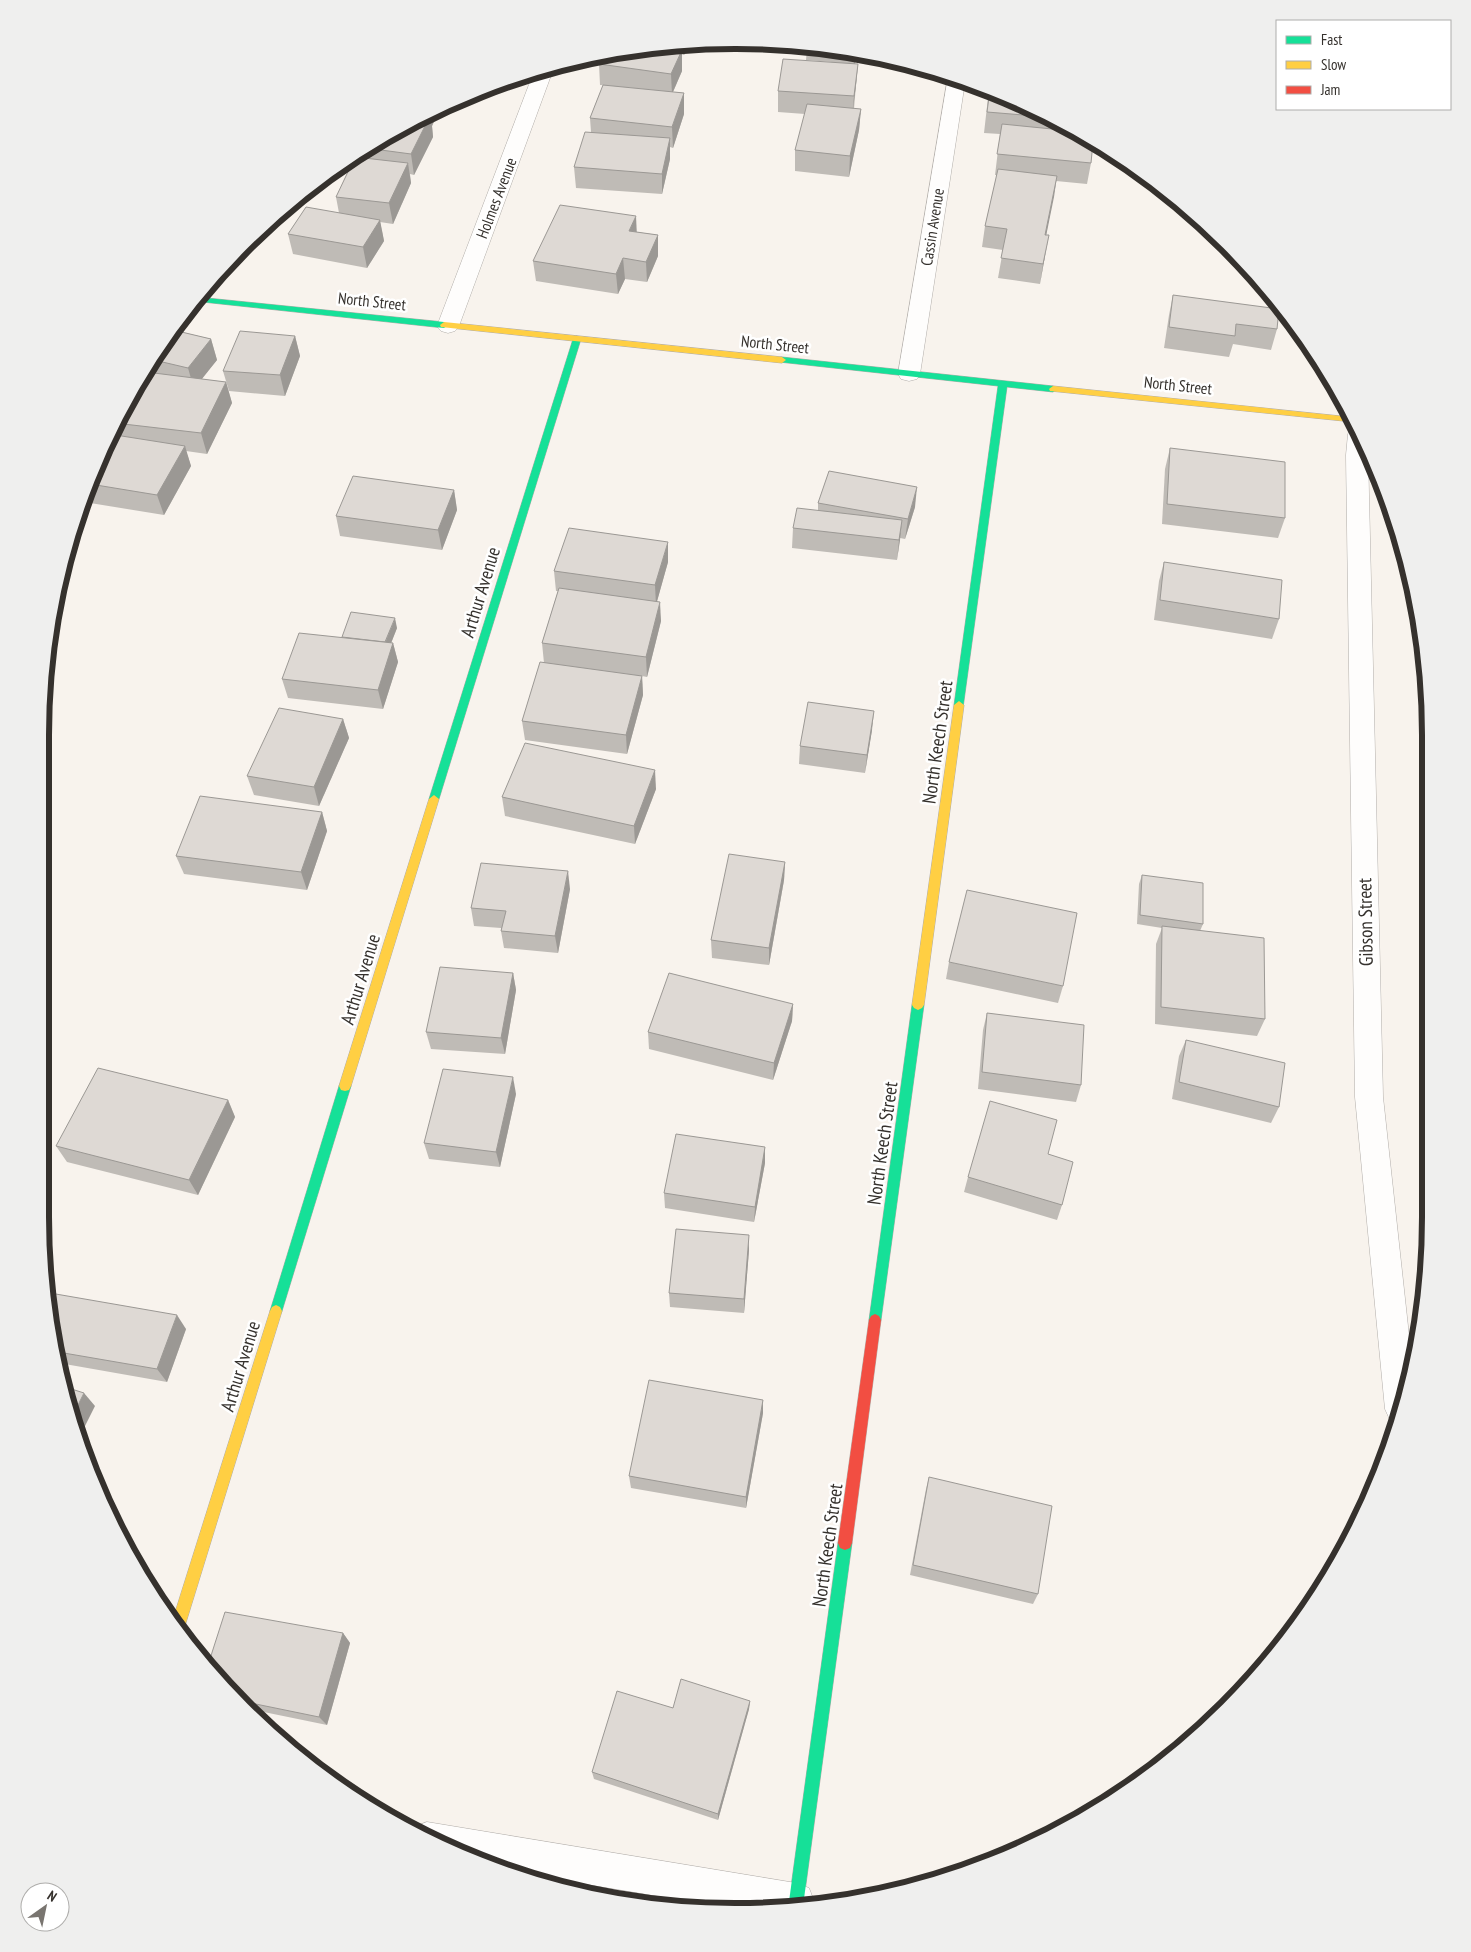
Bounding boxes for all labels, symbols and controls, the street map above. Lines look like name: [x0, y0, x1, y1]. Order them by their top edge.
legend: [1276, 20, 1451, 110]
text: Fast: [1321, 30, 1342, 49]
text: Slow: [1321, 55, 1346, 74]
text: Jam: [1320, 80, 1340, 99]
street label: Holmes Avenue: [471, 155, 521, 241]
street label: Cassin Avenue: [916, 187, 948, 267]
street label: North Street: [337, 287, 408, 315]
street label: North Street: [740, 330, 811, 358]
street label: North Street: [1143, 371, 1214, 399]
street label: Arthur Avenue: [455, 544, 505, 640]
street label: North Keech Street: [916, 678, 958, 805]
street label: Gibson Street: [1352, 877, 1378, 966]
street label: Arthur Avenue: [335, 931, 385, 1027]
street label: North Keech Street: [861, 1079, 903, 1206]
street label: Arthur Avenue: [215, 1318, 265, 1414]
street label: North Keech Street: [806, 1481, 848, 1608]
north arrow: [20, 1882, 70, 1932]
text: N: [44, 1886, 60, 1906]

